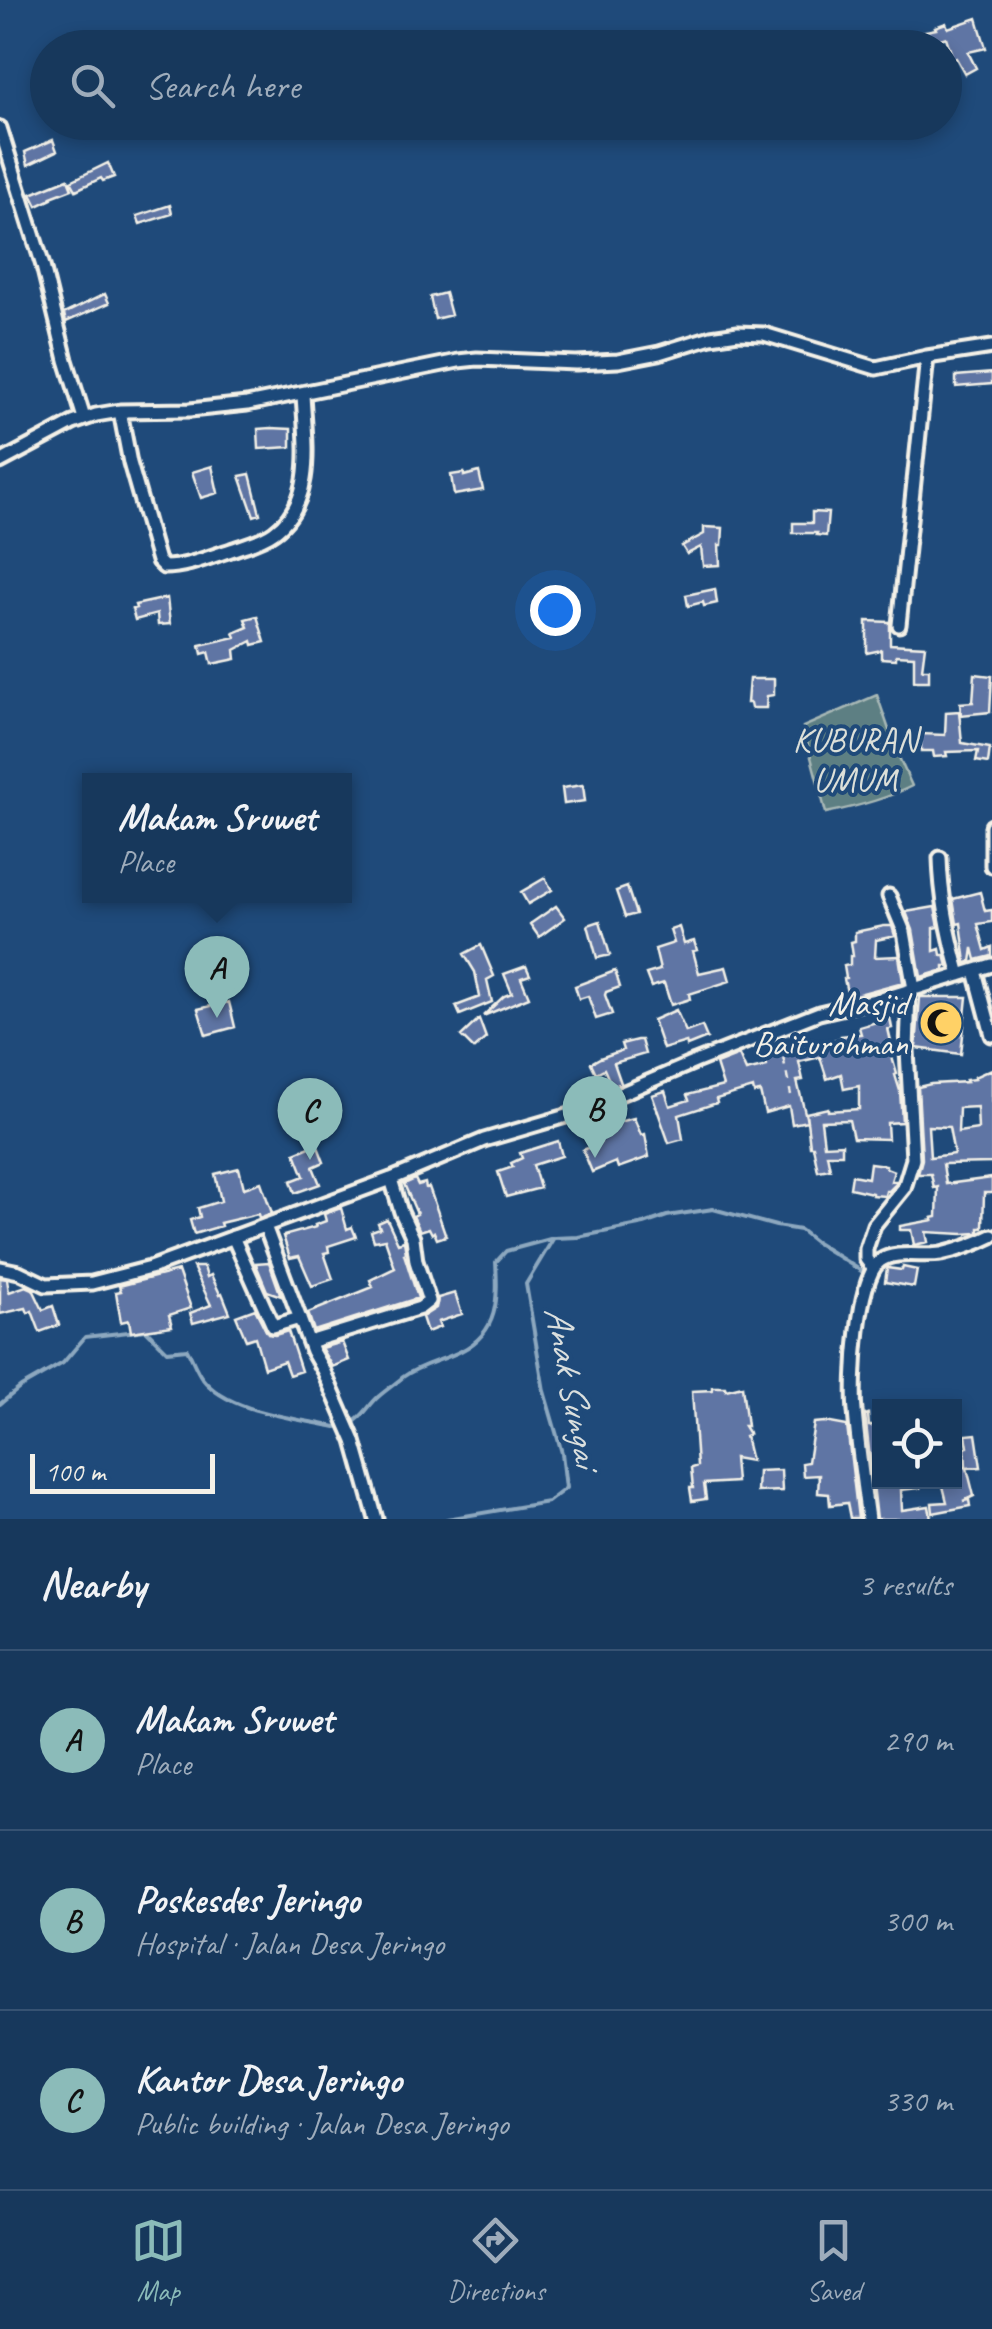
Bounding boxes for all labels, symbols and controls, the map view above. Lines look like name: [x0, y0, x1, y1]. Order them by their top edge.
search box: [30, 30, 962, 140]
icon: search: [65, 58, 120, 113]
text: Search here: [145, 62, 300, 109]
your location: [530, 585, 581, 636]
park label: KUBURAN UMUM: [793, 717, 922, 802]
popup: [82, 773, 352, 903]
text: Makam Sruwet: [118, 794, 316, 841]
text: Place: [118, 841, 174, 882]
pin: A: [184, 936, 250, 1018]
place label: Masjid Baiturohman: [753, 981, 913, 1066]
mosque icon: Masjid Baiturohman: [918, 1000, 964, 1046]
pin: B: [562, 1076, 628, 1158]
pin: C: [278, 1078, 342, 1160]
water label: Anak Sungai: [534, 1302, 613, 1478]
map controls: [872, 1399, 962, 1489]
button: locate: [872, 1399, 962, 1489]
scale bar: [30, 1449, 215, 1494]
text: 100 m: [45, 1454, 105, 1489]
text: Nearby: [40, 1558, 146, 1611]
text: 3 results: [858, 1564, 952, 1605]
text: Makam Sruwet: [135, 1696, 333, 1743]
text: A: [64, 1720, 81, 1761]
text: 290 m: [883, 1720, 952, 1761]
text: Place: [135, 1743, 191, 1784]
text: Poskesdes Jeringo: [135, 1876, 360, 1923]
text: B: [64, 1900, 81, 1941]
text: 300 m: [883, 1900, 952, 1941]
text: Hospital · Jalan Desa Jeringo: [135, 1923, 444, 1964]
text: Kantor Desa Jeringo: [135, 2056, 402, 2103]
text: C: [65, 2080, 80, 2121]
text: 330 m: [883, 2080, 952, 2121]
text: Public building · Jalan Desa Jeringo: [135, 2103, 508, 2144]
tab: Map: [131, 2213, 186, 2308]
tab: Directions: [447, 2213, 545, 2308]
tab: Saved: [806, 2213, 861, 2308]

